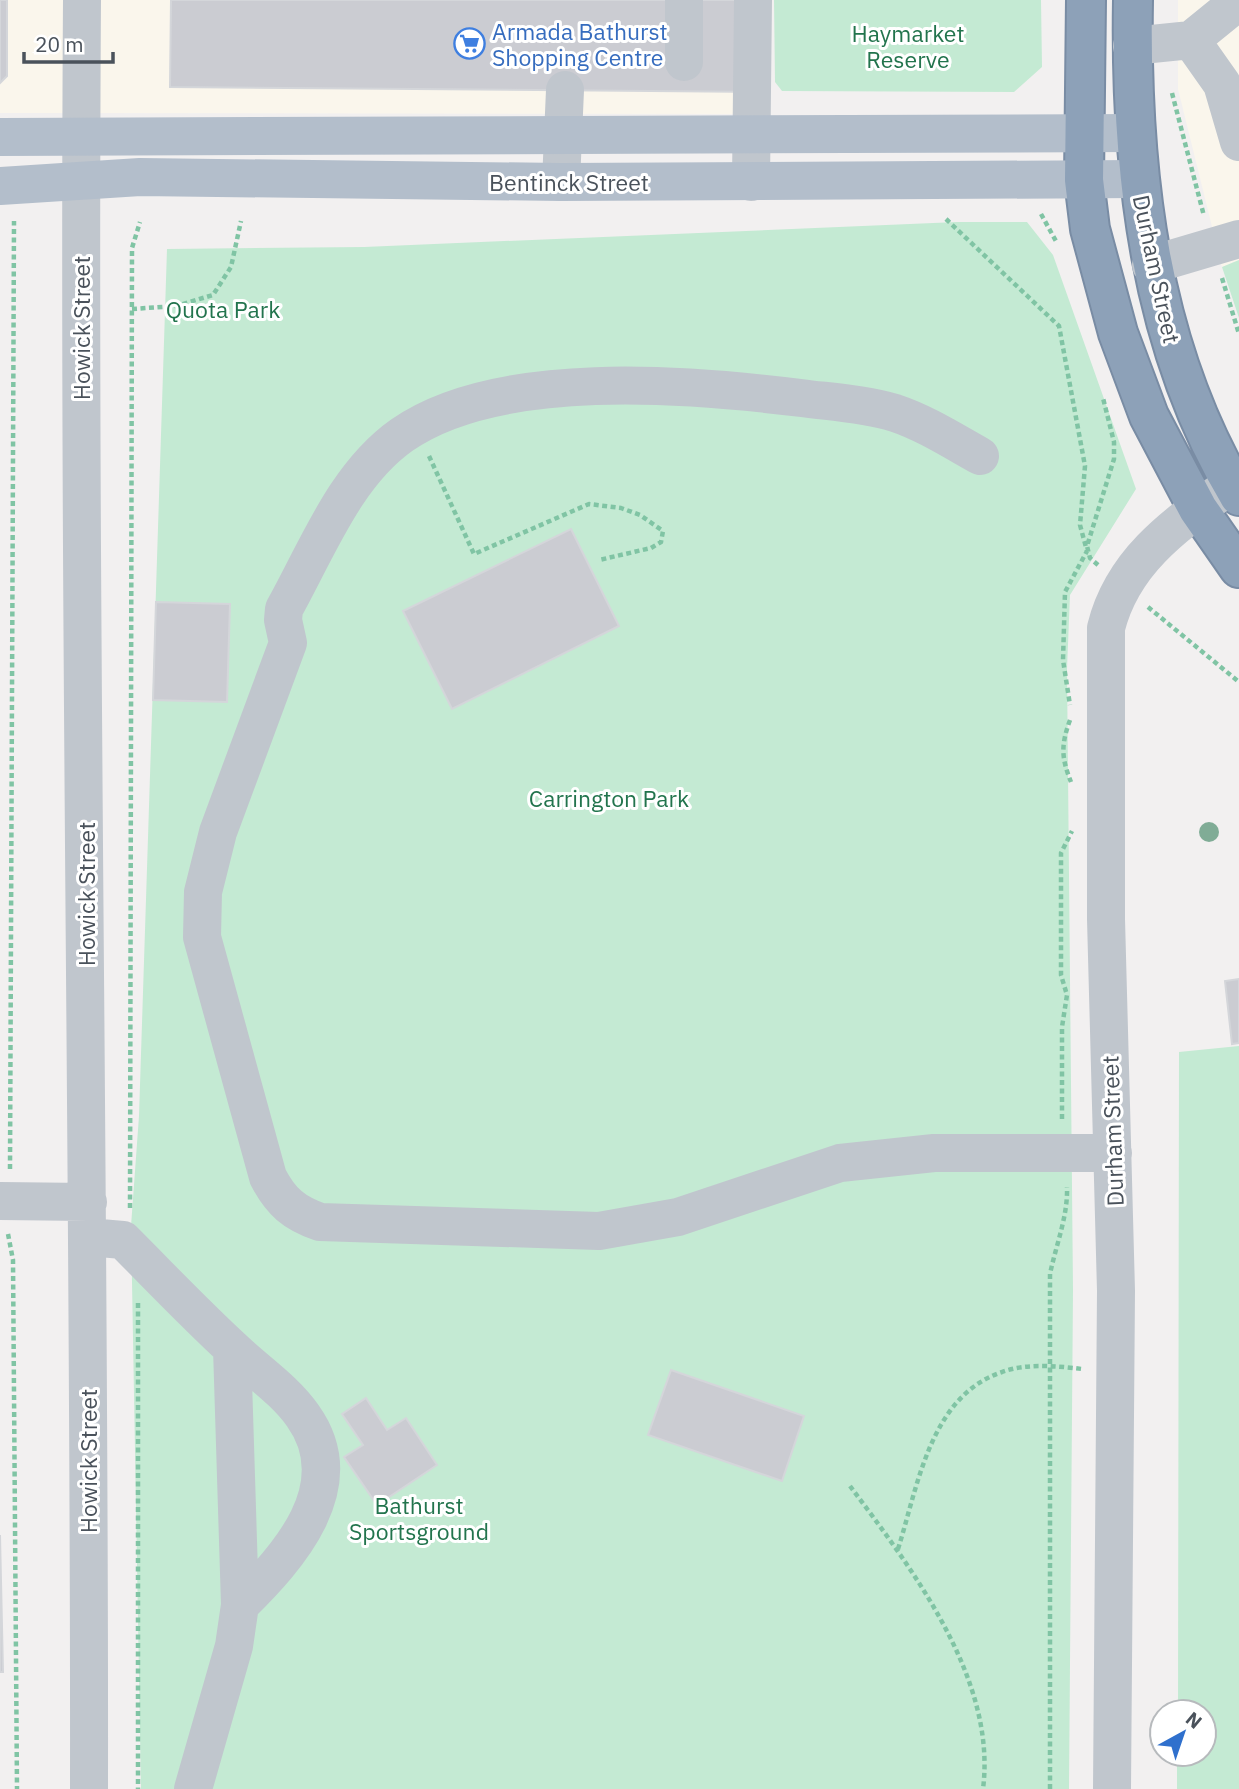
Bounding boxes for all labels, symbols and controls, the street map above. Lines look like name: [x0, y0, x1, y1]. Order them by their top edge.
place label: Armada Bathurst Shopping Centre: [492, 16, 668, 72]
park label: Haymarket Reserve: [851, 18, 965, 74]
scale bar: [24, 21, 114, 65]
supermarket icon: Armada Bathurst Shopping Centre: [452, 27, 486, 61]
text: 20 m: [35, 30, 84, 58]
street label: Bentinck Street: [489, 167, 649, 197]
street label: Durham Street: [1127, 192, 1187, 346]
street label: Howick Street: [66, 256, 96, 400]
park label: Quota Park: [166, 294, 280, 324]
park label: Carrington Park: [529, 783, 689, 813]
street label: Howick Street: [71, 822, 101, 966]
street label: Durham Street: [1094, 1055, 1130, 1207]
street label: Howick Street: [73, 1389, 103, 1533]
park label: Bathurst Sportsground: [349, 1490, 489, 1546]
north arrow: [1148, 1698, 1218, 1768]
text: N: [1181, 1706, 1207, 1734]

